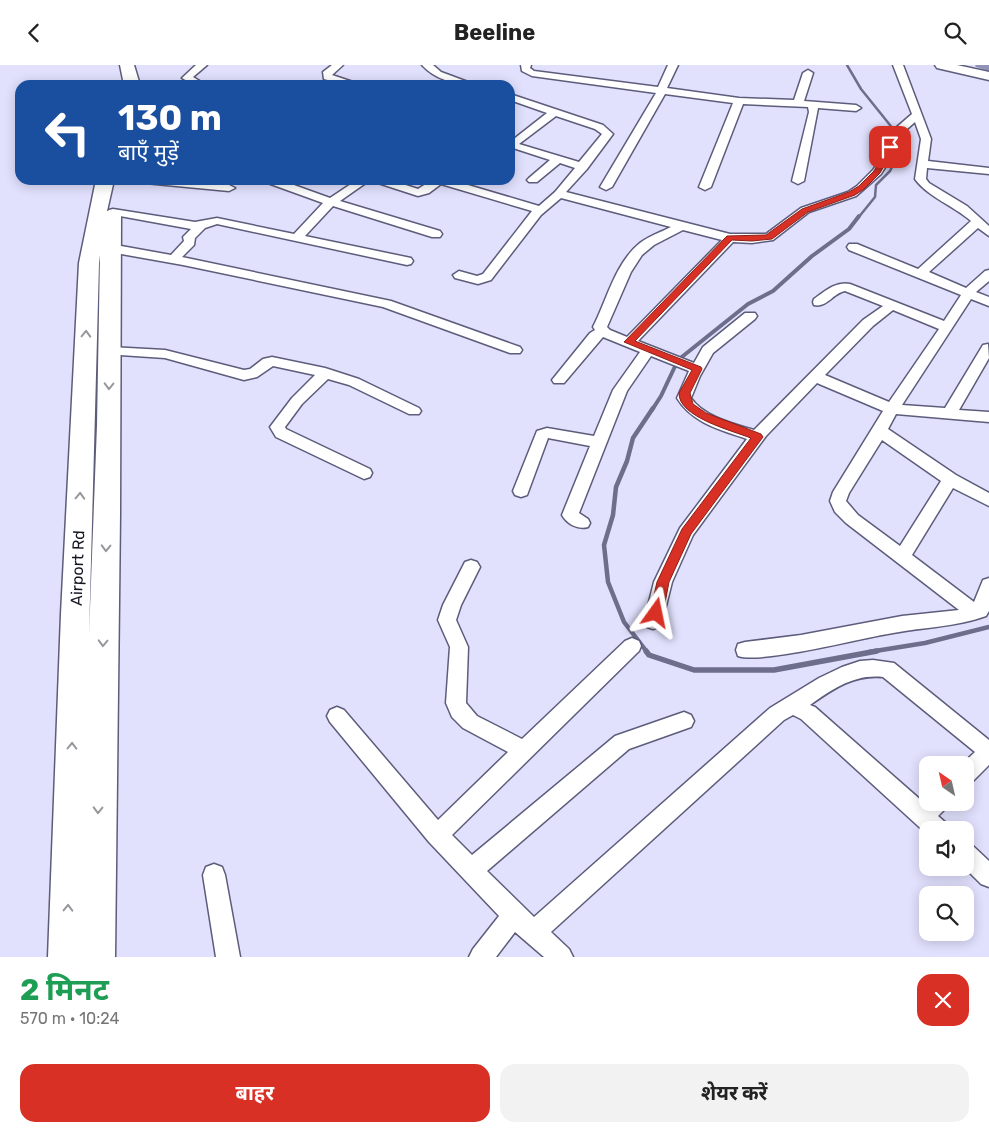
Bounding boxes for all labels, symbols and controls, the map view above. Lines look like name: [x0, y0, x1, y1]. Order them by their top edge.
icon: back: [20, 19, 48, 47]
text: Beeline: [454, 19, 535, 46]
icon: search: [941, 19, 969, 47]
text: 130 m: [118, 97, 222, 139]
icon: left: [35, 100, 100, 165]
pin: [869, 126, 911, 168]
icon: arrive: [876, 133, 904, 161]
text: बाएँ मुड़ें: [118, 139, 179, 166]
one-way arrow: [81, 329, 92, 337]
one-way arrow: [104, 382, 114, 390]
one-way arrow: [74, 492, 85, 500]
street label: Airport Rd: [67, 530, 88, 606]
one-way arrow: [101, 544, 111, 552]
position arrow: [629, 586, 681, 638]
one-way arrow: [98, 639, 109, 647]
one-way arrow: [66, 742, 77, 750]
north arrow: [919, 756, 974, 811]
map controls: [919, 756, 974, 941]
one-way arrow: [93, 806, 103, 814]
button: sound: [919, 821, 974, 876]
button: search: [919, 886, 974, 941]
one-way arrow: [63, 904, 73, 912]
text: 2 मिनट: [20, 972, 109, 1008]
button: close: [917, 974, 969, 1026]
text: 570 m · 10:24: [20, 1009, 119, 1028]
button: बाहर: [20, 1064, 490, 1122]
button: शेयर करें: [500, 1064, 969, 1122]

